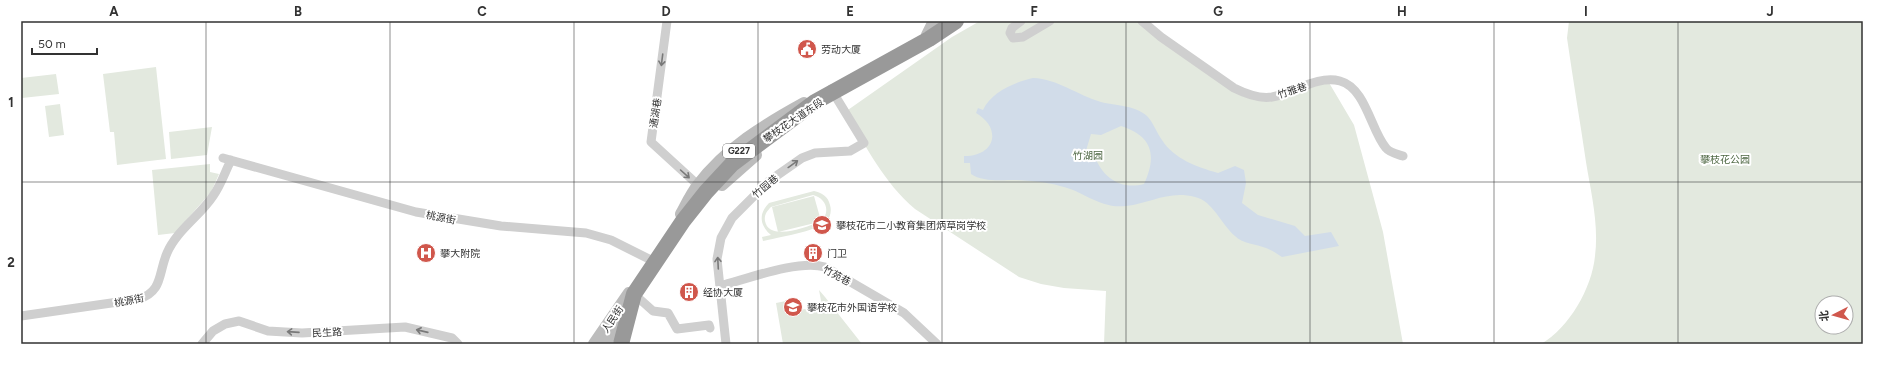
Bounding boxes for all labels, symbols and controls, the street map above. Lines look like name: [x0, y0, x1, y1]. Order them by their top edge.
text: A: [109, 4, 119, 19]
text: B: [294, 4, 302, 19]
text: C: [477, 4, 487, 19]
text: D: [661, 4, 671, 19]
text: E: [846, 4, 854, 19]
text: F: [1030, 4, 1038, 19]
text: G: [1213, 4, 1223, 19]
text: H: [1397, 4, 1407, 19]
text: I: [1584, 4, 1588, 19]
text: J: [1766, 4, 1774, 19]
scale bar: [32, 30, 97, 56]
text: 50 m: [38, 37, 66, 51]
public building icon: 劳动大厦: [796, 38, 818, 60]
place label: 劳动大厦: [821, 43, 861, 56]
one-way arrow: [658, 53, 666, 66]
street label: 竹雅巷: [1276, 80, 1308, 101]
text: 1: [8, 95, 14, 110]
street label: 攀枝花大道东段: [761, 95, 826, 145]
street label: 通湖巷: [647, 97, 664, 129]
road number: G227: [723, 144, 755, 158]
park label: 竹湖园: [1073, 149, 1103, 162]
park label: 攀枝花公园: [1700, 153, 1750, 166]
one-way arrow: [787, 160, 798, 168]
one-way arrow: [680, 169, 690, 178]
street label: 竹园巷: [750, 172, 781, 201]
street label: 桃源街: [425, 208, 457, 227]
school or university icon: 攀枝花市二小教育集团炳草岗学校: [811, 214, 833, 236]
place label: 攀枝花市二小教育集团炳草岗学校: [836, 219, 986, 232]
hospital icon: 攀大附院: [415, 242, 437, 264]
building icon: 门卫: [802, 242, 824, 264]
place label: 攀大附院: [440, 247, 480, 260]
place label: 门卫: [827, 247, 847, 260]
text: 2: [7, 255, 15, 270]
one-way arrow: [714, 257, 722, 270]
street label: 竹苑巷: [820, 263, 853, 288]
building icon: 经协大厦: [678, 281, 700, 303]
place label: 经协大厦: [703, 286, 743, 299]
street label: 桃源街: [113, 291, 145, 310]
north arrow: [1814, 295, 1854, 335]
school or university icon: 攀枝花市外国语学校: [782, 296, 804, 318]
place label: 攀枝花市外国语学校: [807, 301, 897, 314]
street label: 人民街: [599, 303, 626, 335]
text: 北: [1818, 310, 1832, 322]
street label: 民生路: [312, 325, 342, 340]
one-way arrow: [416, 326, 429, 334]
one-way arrow: [287, 329, 300, 336]

